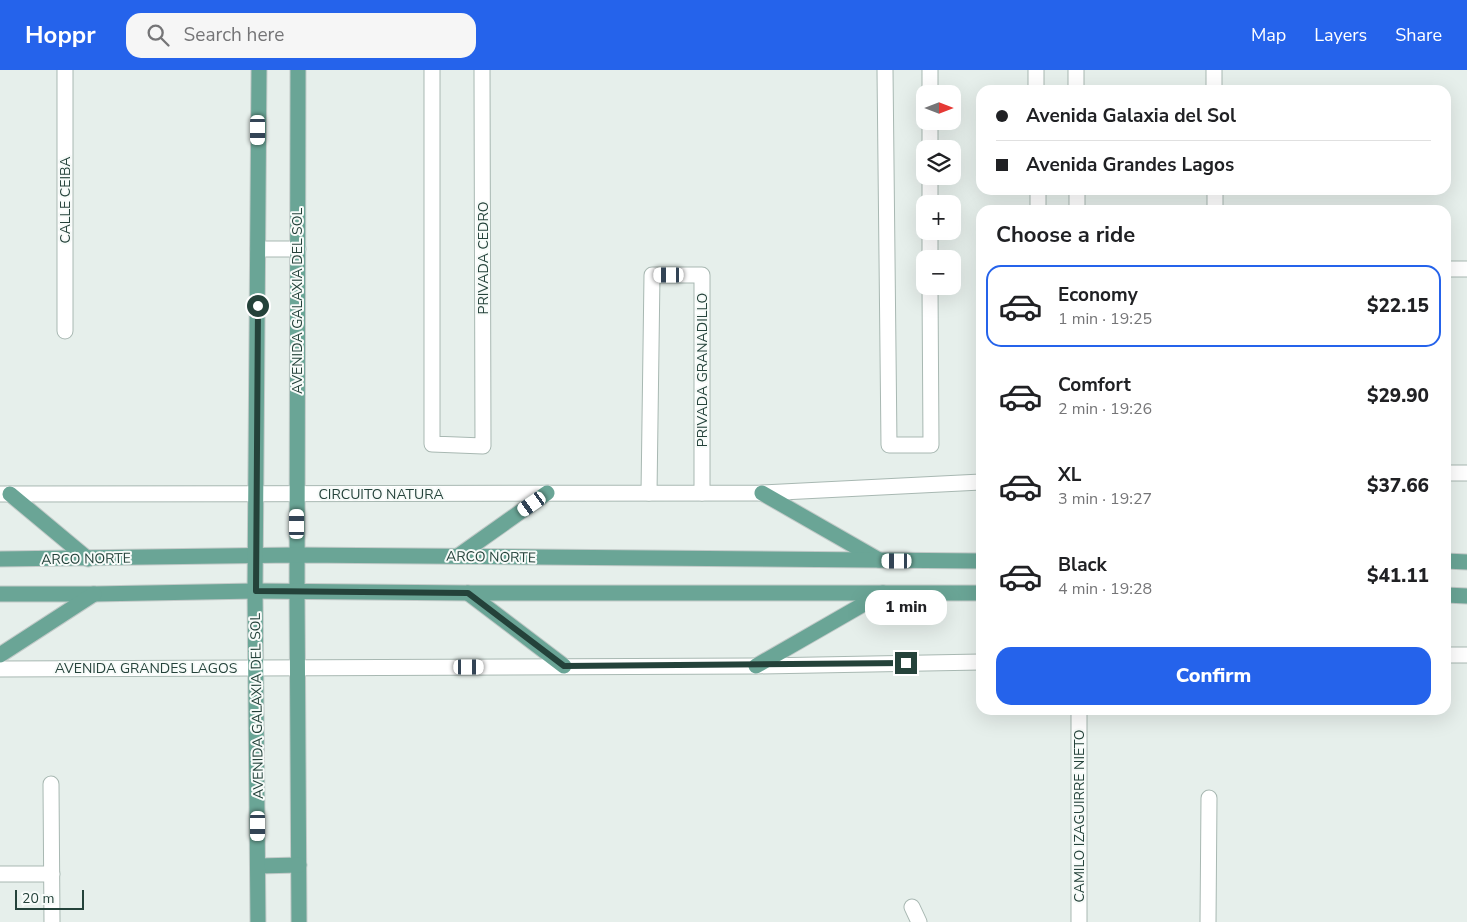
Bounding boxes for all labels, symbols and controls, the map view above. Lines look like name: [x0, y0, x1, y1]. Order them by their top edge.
search box: [126, 13, 476, 58]
text: Hoppr: [25, 19, 96, 51]
icon: search: [144, 21, 172, 49]
text: Search here: [184, 22, 284, 48]
text: Map: [1251, 23, 1286, 47]
text: Layers: [1314, 23, 1367, 47]
text: Share: [1395, 23, 1442, 47]
north arrow: [916, 85, 961, 130]
map controls: [916, 85, 961, 295]
text: Avenida Galaxia del Sol: [1026, 103, 1236, 129]
car: [250, 115, 265, 145]
button: layers: [916, 140, 961, 185]
text: Avenida Grandes Lagos: [1026, 152, 1234, 178]
street label: CALLE CEIBA: [56, 156, 75, 244]
button: +: [916, 195, 961, 240]
street label: PRIVADA CEDRO: [474, 202, 493, 314]
street label: AVENIDA GALAXIA DEL SOL: [288, 208, 307, 394]
text: Choose a ride: [996, 220, 1135, 250]
button: −: [916, 250, 961, 295]
car: [654, 268, 684, 283]
text: Economy: [1058, 282, 1138, 308]
icon: car: [998, 284, 1043, 329]
street label: PRIVADA GRANADILLO: [693, 293, 712, 447]
text: $22.15: [1367, 293, 1429, 319]
route start: [247, 295, 269, 317]
text: 1 min · 19:25: [1058, 308, 1152, 330]
text: Comfort: [1058, 372, 1131, 398]
icon: car: [998, 374, 1043, 419]
text: $29.90: [1367, 383, 1429, 409]
text: 2 min · 19:26: [1058, 398, 1152, 420]
text: XL: [1058, 462, 1081, 488]
icon: car: [998, 464, 1043, 509]
text: $37.66: [1367, 473, 1429, 499]
street label: CIRCUITO NATURA: [318, 485, 444, 504]
text: 3 min · 19:27: [1058, 488, 1152, 510]
car: [515, 489, 548, 519]
car: [289, 509, 304, 539]
street label: ARCO NORTE: [446, 547, 536, 567]
street label: ARCO NORTE: [41, 549, 131, 569]
text: Black: [1058, 552, 1107, 578]
car: [882, 554, 912, 569]
icon: car: [998, 554, 1043, 599]
text: $41.11: [1367, 563, 1429, 589]
text: 4 min · 19:28: [1058, 578, 1152, 600]
callout: 1 min: [865, 590, 947, 626]
text: 1 min: [885, 596, 927, 618]
street label: AVENIDA GALAXIA DEL SOL: [246, 612, 268, 799]
button: Confirm: [996, 647, 1431, 705]
route end: [895, 652, 917, 674]
street label: AVENIDA GRANDES LAGOS: [55, 659, 238, 678]
car: [454, 660, 484, 675]
street label: CAMILO IZAGUIRRE NIETO: [1070, 730, 1089, 903]
car: [250, 811, 265, 841]
scale bar: [15, 887, 84, 910]
text: 20 m: [22, 889, 54, 908]

